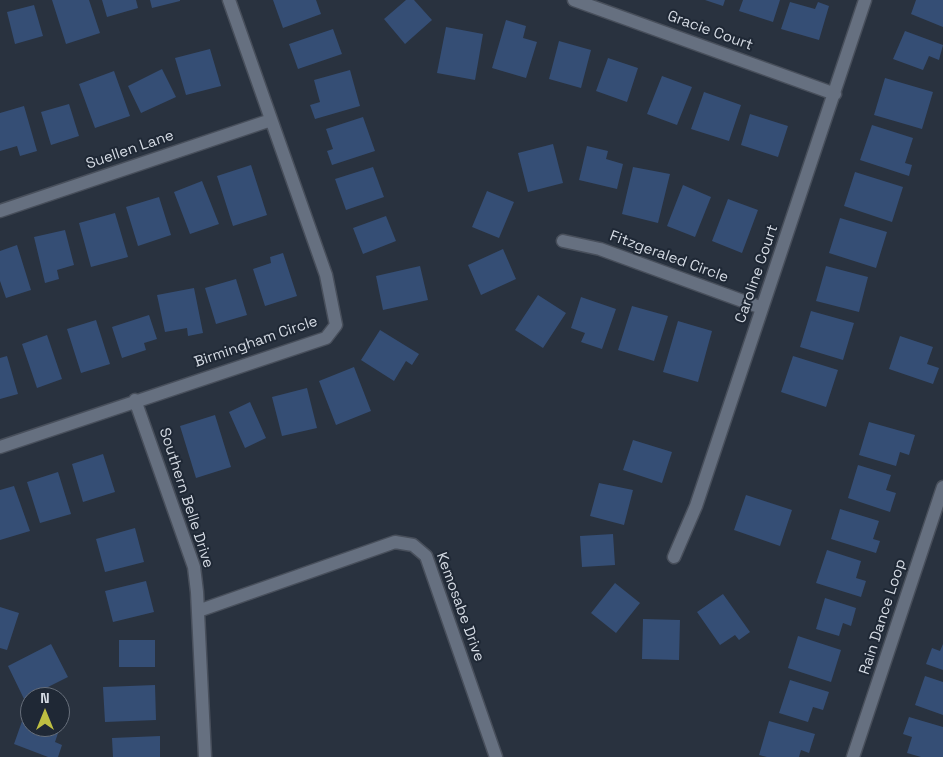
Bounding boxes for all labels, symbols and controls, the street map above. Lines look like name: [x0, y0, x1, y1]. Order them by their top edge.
street label: Gracie Court: [665, 7, 755, 55]
street label: Suellen Lane: [84, 127, 176, 173]
street label: Caroline Court: [732, 222, 782, 326]
street label: Fitzgeraled Circle: [607, 227, 731, 287]
street label: Birmingham Circle: [192, 312, 320, 372]
street label: Southern Belle Drive: [155, 426, 217, 570]
street label: Kemosabe Drive: [432, 550, 488, 664]
street label: Rain Dance Loop: [856, 557, 910, 677]
north arrow: [20, 687, 70, 737]
text: N: [40, 689, 50, 707]

